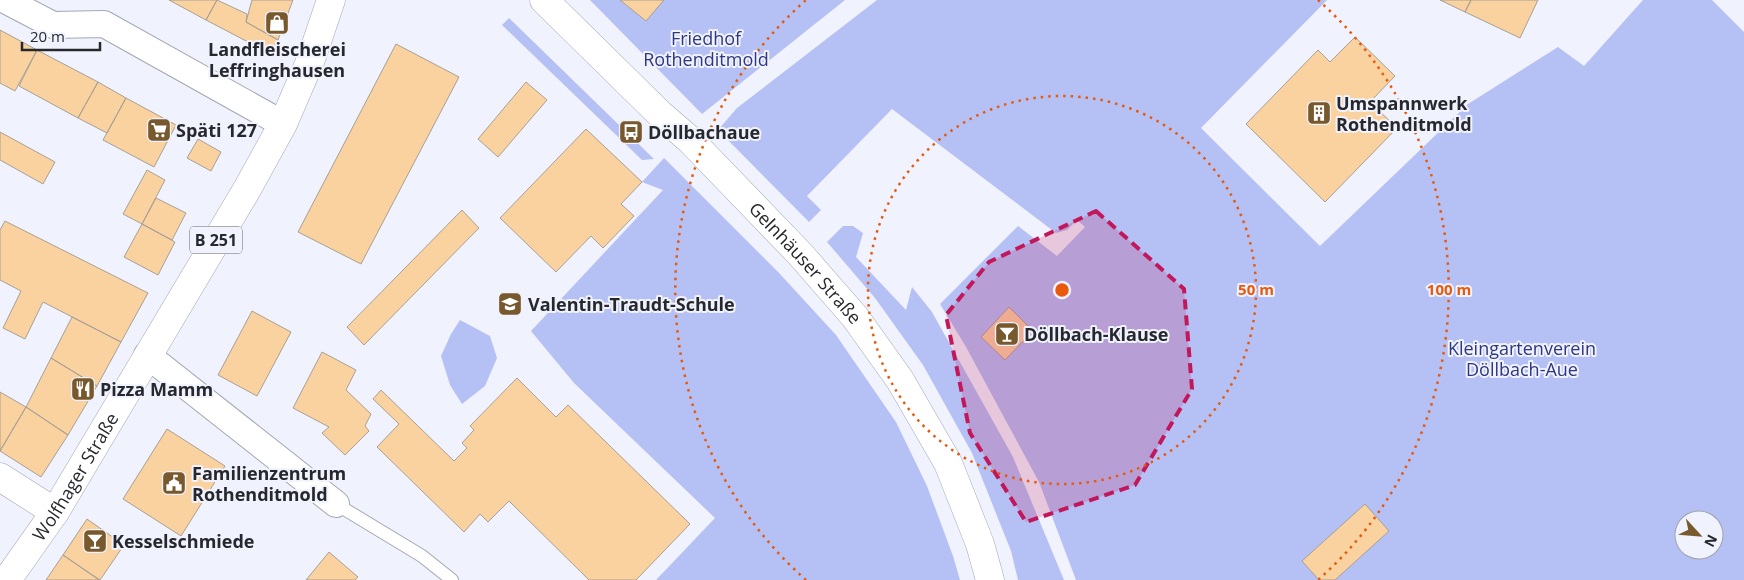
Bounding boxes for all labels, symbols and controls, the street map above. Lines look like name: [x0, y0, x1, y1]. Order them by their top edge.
shop icon: Landfleischerei Leffringhausen: [264, 10, 290, 36]
scale bar: [22, 20, 100, 52]
text: 20 m: [30, 26, 65, 46]
park label: Friedhof Rothenditmold: [643, 26, 769, 71]
place label: Landfleischerei Leffringhausen: [208, 37, 346, 82]
place label: Umspannwerk Rothenditmold: [1336, 91, 1472, 136]
building icon: Umspannwerk Rothenditmold: [1306, 100, 1332, 126]
supermarket icon: Späti 127: [146, 117, 172, 143]
place label: Späti 127: [176, 118, 257, 142]
bus stop icon: Döllbachaue: [618, 119, 644, 145]
place label: Döllbachaue: [648, 120, 760, 144]
street label: Gelnhäuser Straße: [744, 197, 867, 329]
road number: B 251: [190, 226, 242, 254]
text: 50 m: [1238, 279, 1274, 299]
text: 100 m: [1427, 279, 1471, 299]
centre of rings: [1053, 281, 1071, 299]
school or university icon: Valentin-Traudt-Schule: [497, 291, 523, 317]
place label: Valentin-Traudt-Schule: [528, 292, 735, 316]
bar icon: Döllbach-Klause: [994, 321, 1020, 347]
place label: Döllbach-Klause: [1024, 322, 1168, 346]
park label: Kleingartenverein Döllbach-Aue: [1448, 336, 1596, 381]
restaurant icon: Pizza Mamm: [70, 376, 96, 402]
place label: Pizza Mamm: [100, 377, 213, 401]
street label: Wolfhager Straße: [27, 408, 124, 545]
place label: Familienzentrum Rothenditmold: [192, 461, 346, 506]
public building icon: Familienzentrum Rothenditmold: [161, 470, 187, 496]
north arrow: [1674, 510, 1724, 560]
bar icon: Kesselschmiede: [82, 528, 108, 554]
place label: Kesselschmiede: [112, 529, 254, 553]
text: N: [1700, 532, 1722, 550]

